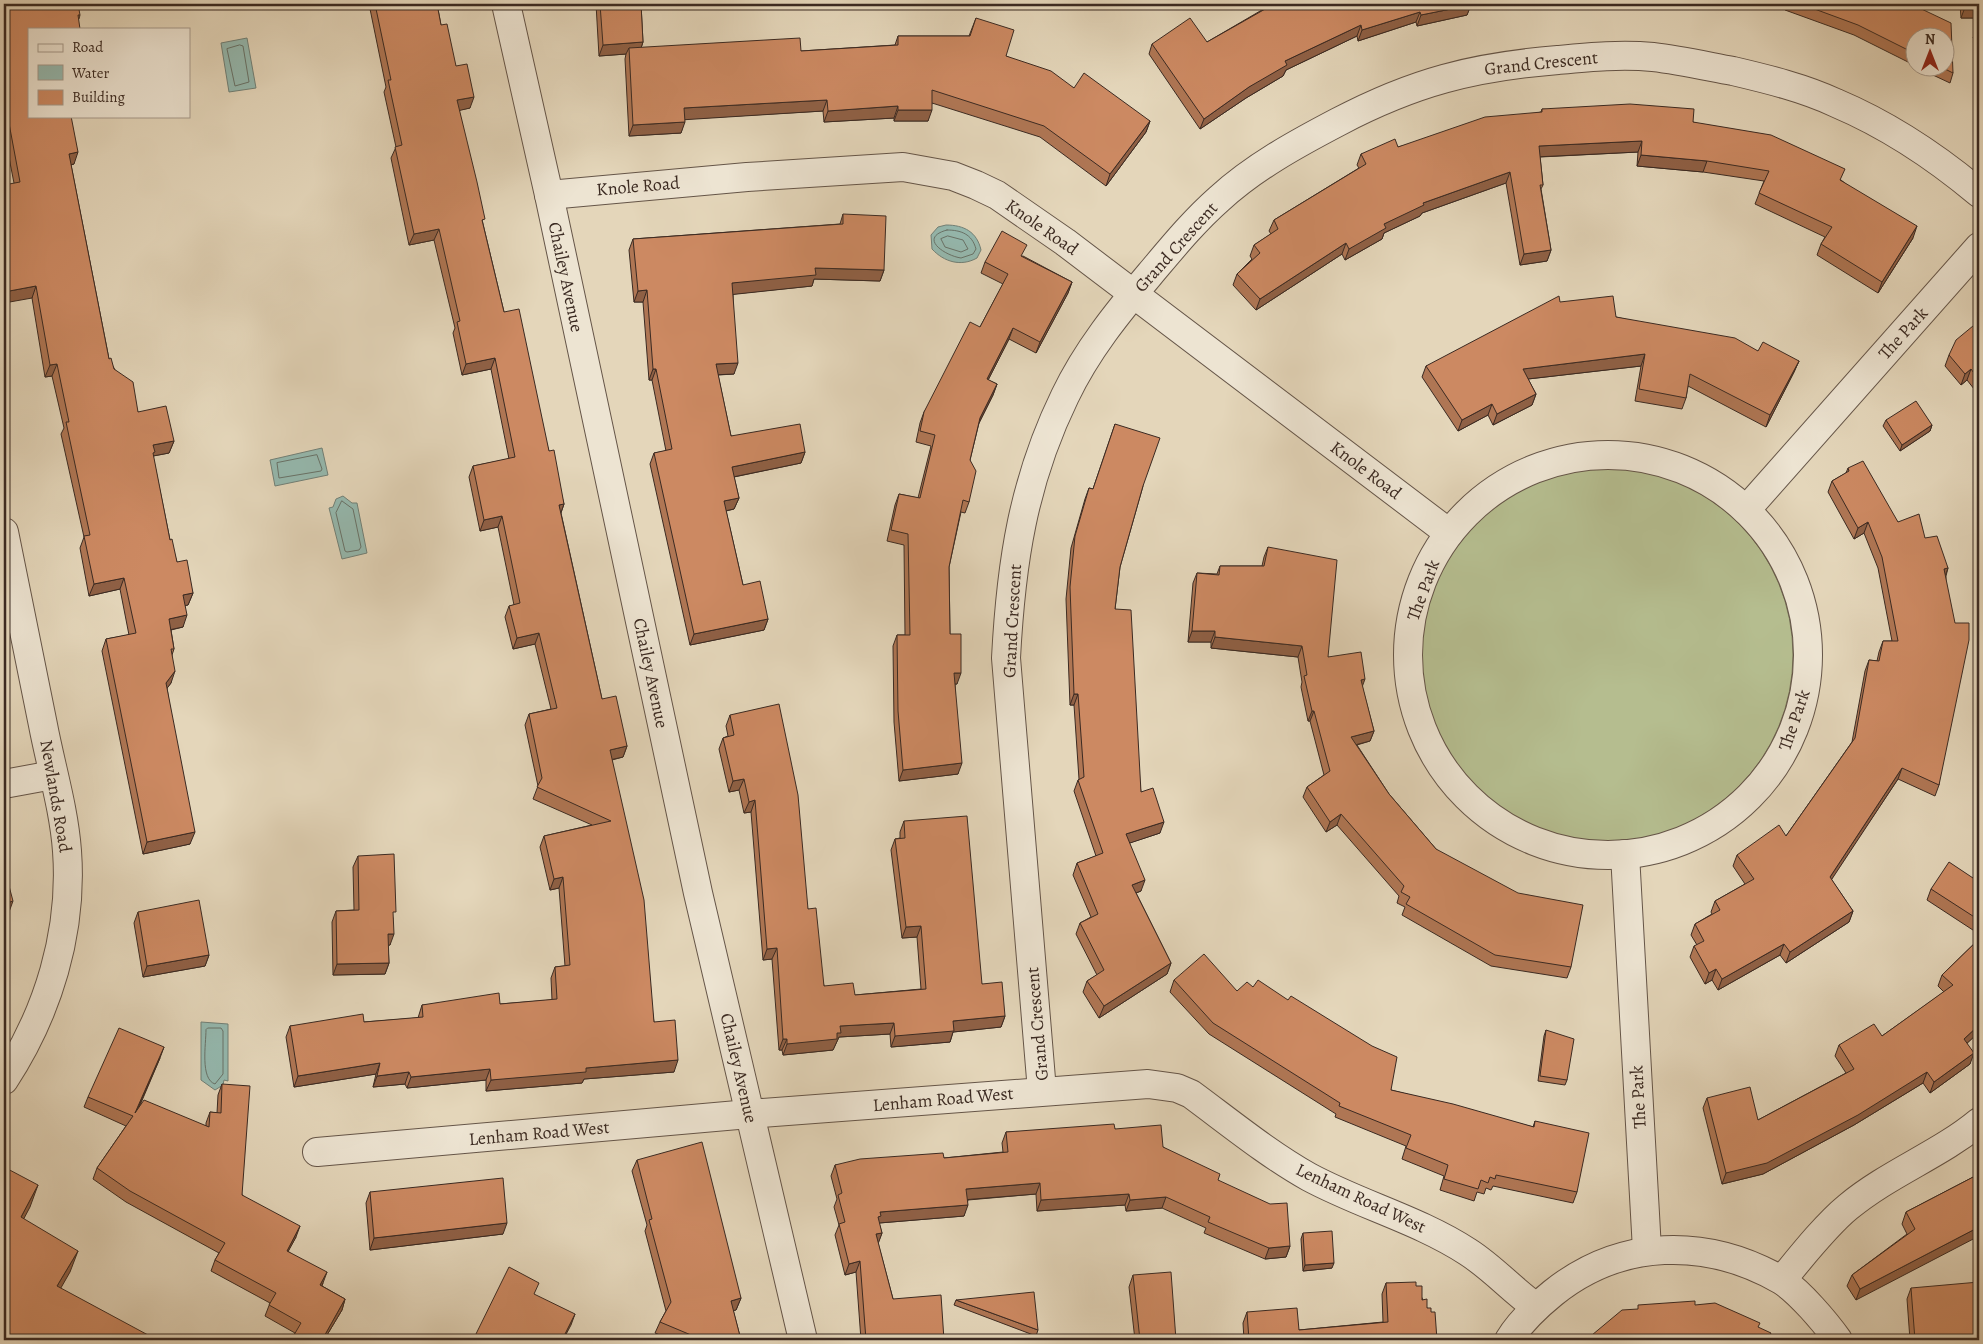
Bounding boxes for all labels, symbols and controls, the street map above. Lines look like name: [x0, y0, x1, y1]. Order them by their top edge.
legend: [28, 28, 190, 118]
north arrow: [1906, 28, 1956, 78]
text: N: [1925, 30, 1935, 49]
text: Road: [72, 37, 104, 57]
street label: Grand Crescent: [1483, 45, 1599, 81]
text: Water: [71, 63, 109, 83]
text: Building: [72, 87, 125, 107]
street label: Knole Road: [595, 170, 681, 202]
street label: Knole Road: [1001, 193, 1083, 261]
street label: Grand Crescent: [1129, 197, 1223, 297]
street label: Chailey Avenue: [543, 220, 589, 334]
street label: The Park: [1873, 301, 1933, 365]
street label: Knole Road: [1325, 435, 1407, 505]
street label: The Park: [1401, 556, 1445, 624]
street label: Grand Crescent: [997, 563, 1027, 679]
street label: Chailey Avenue: [628, 616, 674, 730]
street label: The Park: [1772, 686, 1816, 754]
street label: Newlands Road: [34, 738, 78, 855]
street label: Grand Crescent: [1020, 966, 1054, 1082]
street label: Chailey Avenue: [715, 1011, 763, 1125]
street label: The Park: [1624, 1065, 1652, 1129]
street label: Lenham Road West: [872, 1081, 1014, 1117]
street label: Lenham Road West: [468, 1115, 610, 1151]
street label: Lenham Road West: [1292, 1157, 1430, 1239]

